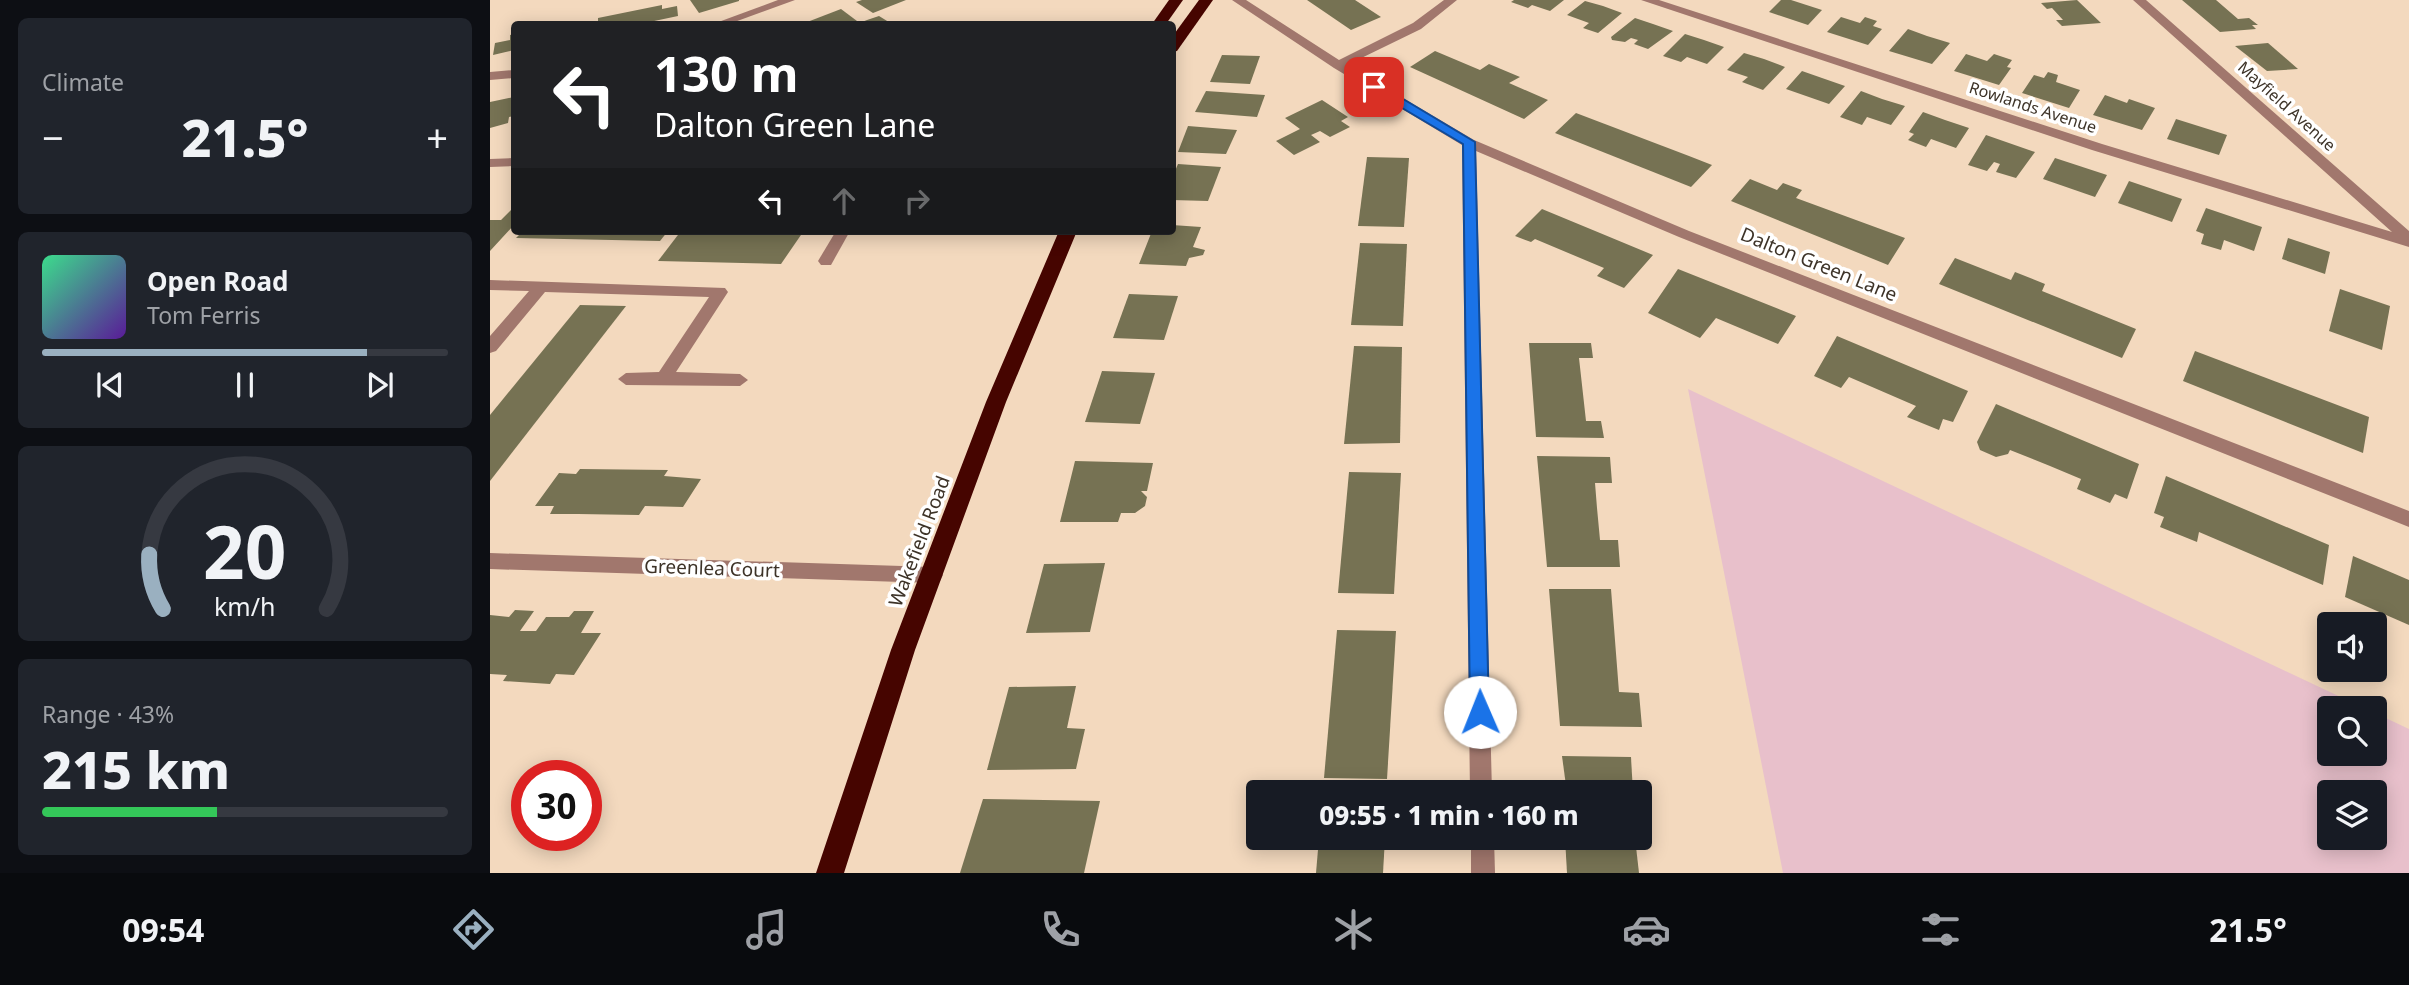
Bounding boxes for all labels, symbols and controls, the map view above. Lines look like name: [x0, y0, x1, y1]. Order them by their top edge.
text: 130 m: [654, 40, 799, 106]
icon: left: [539, 49, 630, 140]
street label: Mayfield Avenue: [2233, 56, 2341, 156]
pin: [1344, 57, 1404, 117]
text: Climate: [42, 66, 124, 98]
icon: arrive: [1355, 68, 1393, 106]
street label: Rowlands Avenue: [1966, 76, 2100, 138]
text: 21.5°: [182, 101, 308, 172]
text: Dalton Green Lane: [654, 103, 935, 146]
text: −: [42, 111, 64, 163]
text: +: [426, 111, 448, 163]
icon: left: [752, 182, 790, 220]
icon: ahead: [825, 182, 863, 220]
icon: right: [898, 182, 936, 220]
street label: Dalton Green Lane: [1737, 221, 1901, 307]
text: Open Road: [147, 263, 289, 299]
text: Tom Ferris: [147, 299, 260, 331]
icon: previous: [91, 366, 129, 404]
icon: pause: [226, 366, 264, 404]
icon: next: [361, 366, 399, 404]
street label: Wakefield Road: [882, 472, 956, 610]
text: 20: [203, 502, 287, 601]
street label: Greenlea Court: [644, 553, 780, 583]
text: km/h: [214, 589, 276, 623]
map controls: [2317, 612, 2387, 850]
button: sound: [2317, 612, 2387, 682]
position arrow: [1443, 675, 1517, 749]
button: search: [2317, 696, 2387, 766]
text: Range · 43%: [42, 698, 174, 730]
text: 215 km: [42, 733, 230, 804]
speed limit sign: 30: [511, 760, 602, 851]
button: layers: [2317, 780, 2387, 850]
text: 09:55 · 1 min · 160 m: [1319, 797, 1579, 833]
icon: directions: [449, 905, 498, 954]
icon: music: [742, 905, 791, 954]
icon: phone: [1036, 905, 1085, 954]
icon: climate: [1329, 905, 1378, 954]
icon: car: [1622, 905, 1671, 954]
icon: filters: [1916, 905, 1965, 954]
text: 09:54: [122, 908, 204, 951]
text: 21.5°: [2209, 908, 2287, 951]

